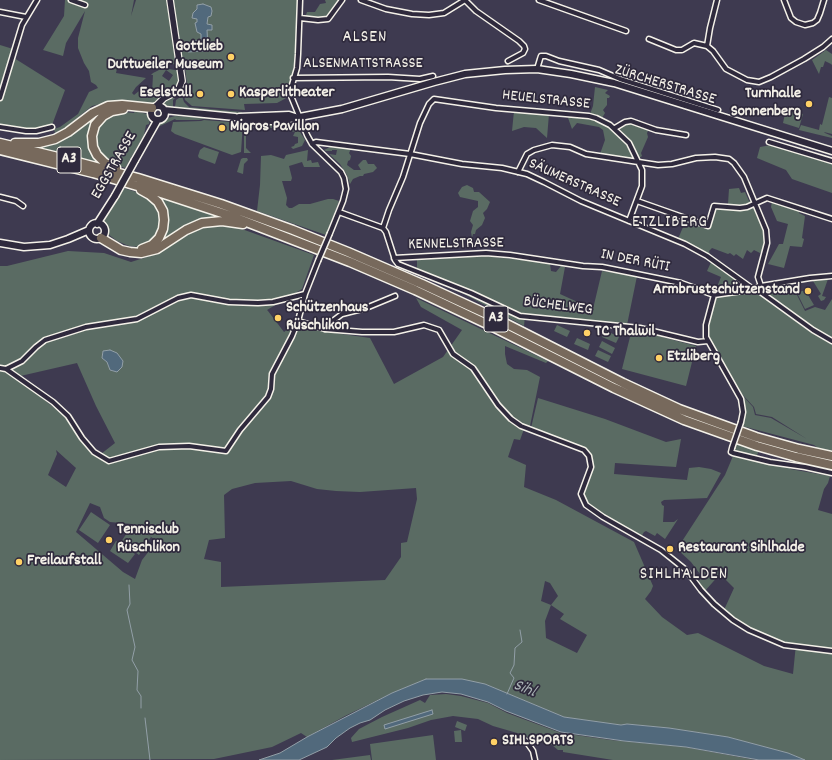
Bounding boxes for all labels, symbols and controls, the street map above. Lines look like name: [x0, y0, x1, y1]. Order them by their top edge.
district label: ALSEN: [343, 29, 387, 49]
place label: Gottlieb Duttweiler Museum: [107, 38, 223, 76]
marker: Gottlieb Duttweiler Museum: [226, 52, 236, 62]
street label: ALSENMATTSTRASSE: [303, 55, 423, 75]
street label: ZÜRCHERSTRASSE: [612, 62, 718, 110]
place label: Eselstall: [139, 84, 192, 104]
place label: Kasperlitheater: [239, 84, 334, 104]
place label: Turnhalle Sonnenberg: [731, 85, 801, 123]
street label: HEUELSTRASSE: [501, 87, 591, 115]
marker: Eselstall: [195, 89, 205, 99]
marker: Kasperlitheater: [226, 89, 236, 99]
marker: Turnhalle Sonnenberg: [804, 99, 814, 109]
place label: Migros Pavillon: [230, 118, 319, 138]
marker: Migros Pavillon: [217, 123, 227, 133]
street label: EGGSTRASSE: [88, 129, 142, 203]
road number: A3: [57, 147, 81, 173]
street label: SÄUMERSTRASSE: [525, 155, 623, 213]
district label: ETZLIBERG: [632, 214, 708, 234]
street label: KENNELSTRASSE: [408, 235, 504, 255]
street label: IN DER RÜTI: [599, 246, 671, 278]
place label: Armbrustschützenstand: [653, 281, 800, 301]
marker: Armbrustschützenstand: [803, 286, 813, 296]
street label: BÜCHELWEG: [522, 293, 594, 321]
place label: Schützenhaus Rüschlikon: [286, 299, 369, 337]
road number: A3: [484, 306, 508, 332]
marker: Schützenhaus Rüschlikon: [273, 313, 283, 323]
place label: TC Thalwil: [595, 323, 655, 343]
marker: TC Thalwil: [582, 328, 592, 338]
place label: Etzliberg: [667, 348, 720, 368]
marker: Etzliberg: [654, 353, 664, 363]
place label: Tennisclub Rüschlikon: [117, 521, 180, 559]
marker: Tennisclub Rüschlikon: [104, 535, 114, 545]
place label: Restaurant Sihlhalde: [678, 539, 805, 559]
marker: Restaurant Sihlhalde: [665, 544, 675, 554]
place label: Freilaufstall: [27, 552, 102, 572]
marker: Freilaufstall: [14, 557, 24, 567]
district label: SIHLHALDEN: [640, 566, 728, 586]
water label: Sihl: [510, 676, 538, 704]
place label: SIHLSPORTS: [502, 732, 574, 752]
marker: SIHLSPORTS: [489, 737, 499, 747]

